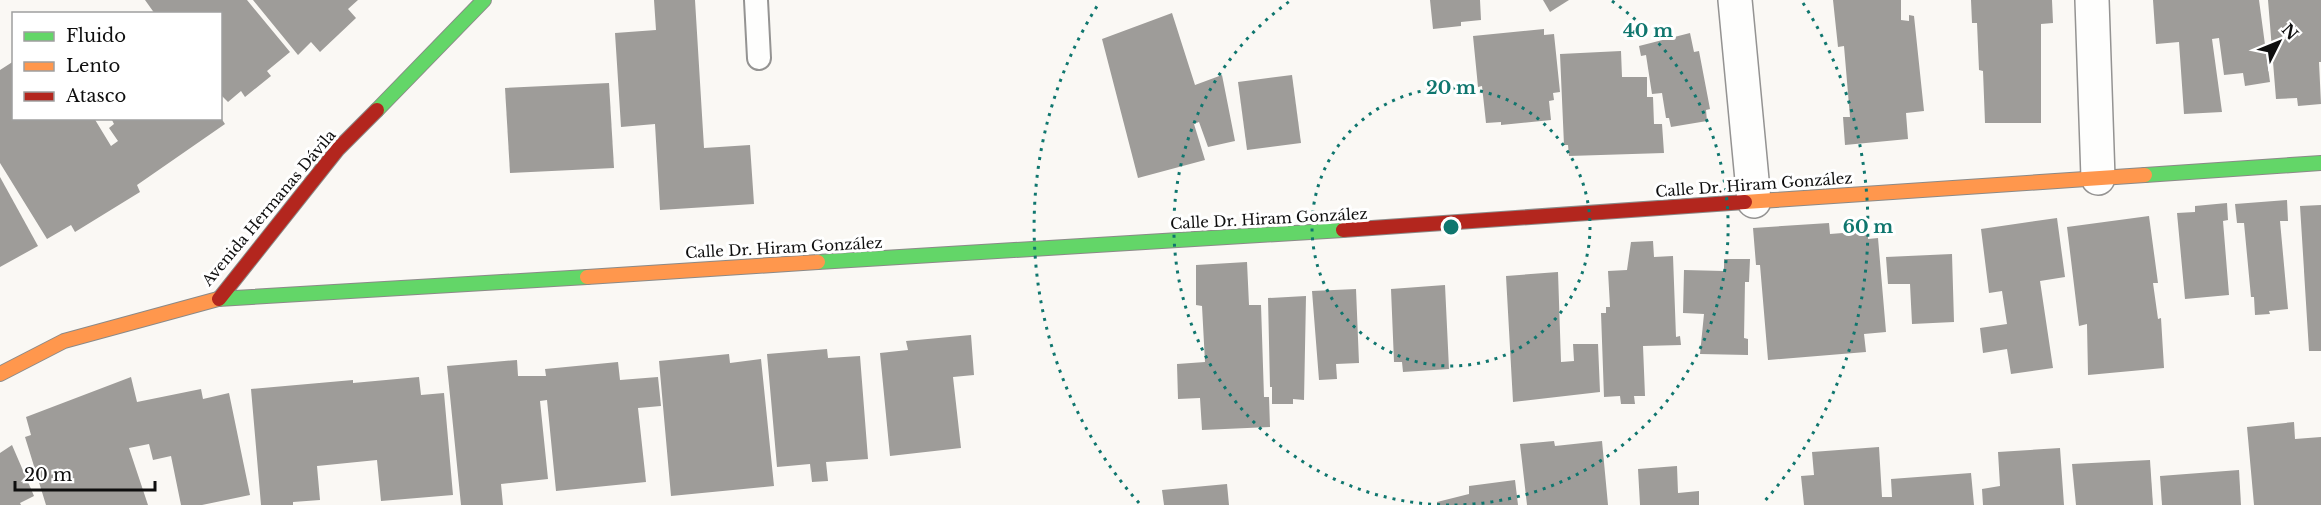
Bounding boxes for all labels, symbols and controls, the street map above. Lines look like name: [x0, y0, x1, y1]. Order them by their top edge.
legend: [12, 12, 222, 120]
north arrow: [2249, 12, 2309, 72]
text: N: [2278, 19, 2302, 44]
text: 40 m: [1623, 20, 1673, 42]
text: Fluido: [66, 25, 126, 47]
text: Lento: [66, 55, 120, 77]
text: 20 m: [1426, 77, 1476, 99]
text: Atasco: [65, 85, 126, 107]
street label: Avenida Hermanas Dávila: [197, 125, 340, 290]
street label: Calle Dr. Hiram González: [1655, 168, 1853, 201]
street label: Calle Dr. Hiram González: [1170, 204, 1368, 233]
text: 60 m: [1843, 216, 1893, 238]
centre of rings: [1441, 217, 1461, 237]
street label: Calle Dr. Hiram González: [685, 233, 883, 262]
scale bar: [15, 454, 154, 492]
text: 20 m: [24, 464, 72, 486]

